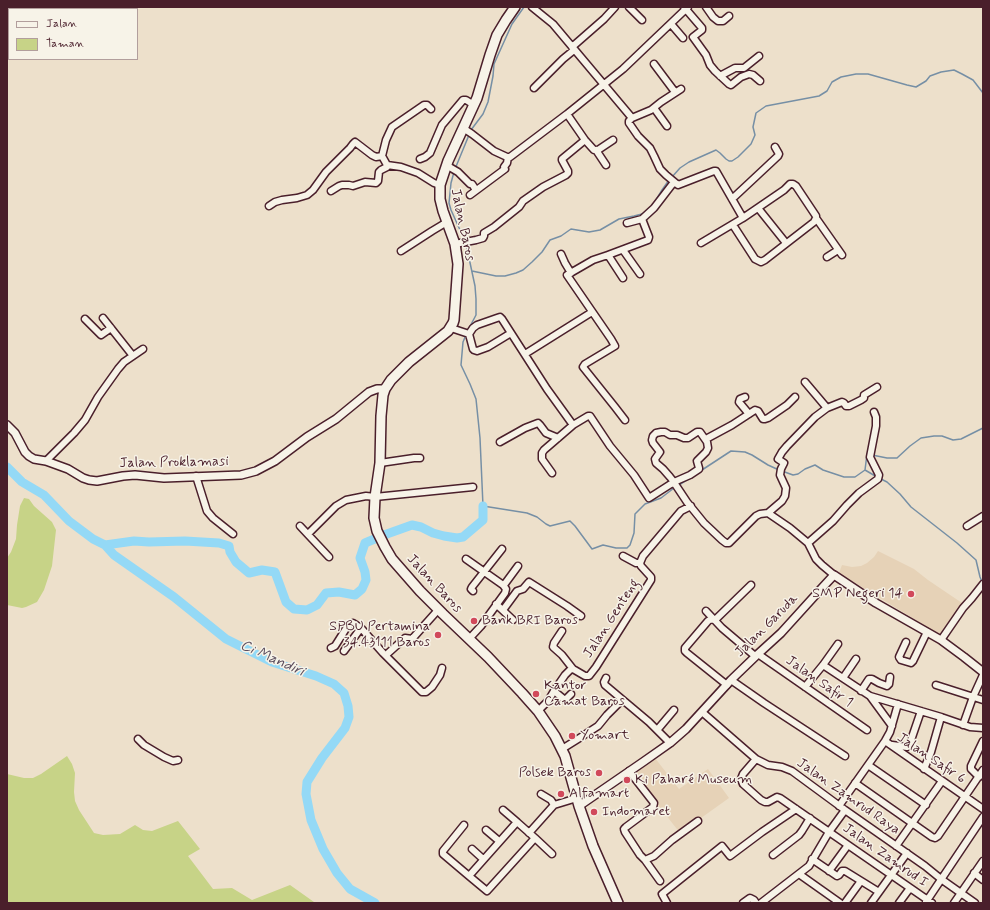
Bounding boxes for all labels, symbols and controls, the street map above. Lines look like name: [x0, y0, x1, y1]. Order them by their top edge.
legend: [8, 8, 138, 60]
text: Jalan: [46, 16, 77, 32]
text: Taman: [46, 36, 84, 52]
street label: Jalan Baros: [446, 187, 478, 263]
street label: Jalan Proklamasi: [119, 454, 229, 472]
street label: Jalan Baros: [403, 551, 465, 617]
street label: Jalan Genteng: [580, 576, 644, 662]
place label: SMP Negeri 14: [812, 586, 903, 602]
marker: SMP Negeri 14: [906, 589, 916, 599]
street label: Jalan Garuda: [732, 591, 802, 661]
place label: Bank BRI Baros: [482, 613, 578, 629]
marker: Bank BRI Baros: [469, 616, 479, 626]
place label: SPBU Pertamina 34.43111 Baros: [329, 619, 430, 652]
marker: SPBU Pertamina 34.43111 Baros: [433, 630, 443, 640]
water label: Ci Mandiri: [237, 637, 307, 681]
street label: Jalan Safir 1: [782, 653, 856, 711]
place label: Kantor Camat Baros: [544, 678, 625, 710]
marker: Kantor Camat Baros: [531, 689, 541, 699]
place label: Yomart: [580, 728, 629, 744]
street label: Jalan Safir 6: [894, 730, 968, 788]
marker: Yomart: [567, 731, 577, 741]
street label: Jalan Zamrud Raya: [793, 755, 903, 839]
place label: Polsek Baros: [519, 765, 591, 781]
marker: Polsek Baros: [594, 768, 604, 778]
place label: Ki Paharé Museum: [635, 772, 752, 788]
marker: Ki Paharé Museum: [622, 775, 632, 785]
place label: Alfamart: [569, 786, 629, 802]
marker: Alfamart: [556, 789, 566, 799]
place label: Indomaret: [602, 804, 670, 820]
marker: Indomaret: [589, 807, 599, 817]
street label: Jalan Zamrud I: [839, 820, 931, 892]

